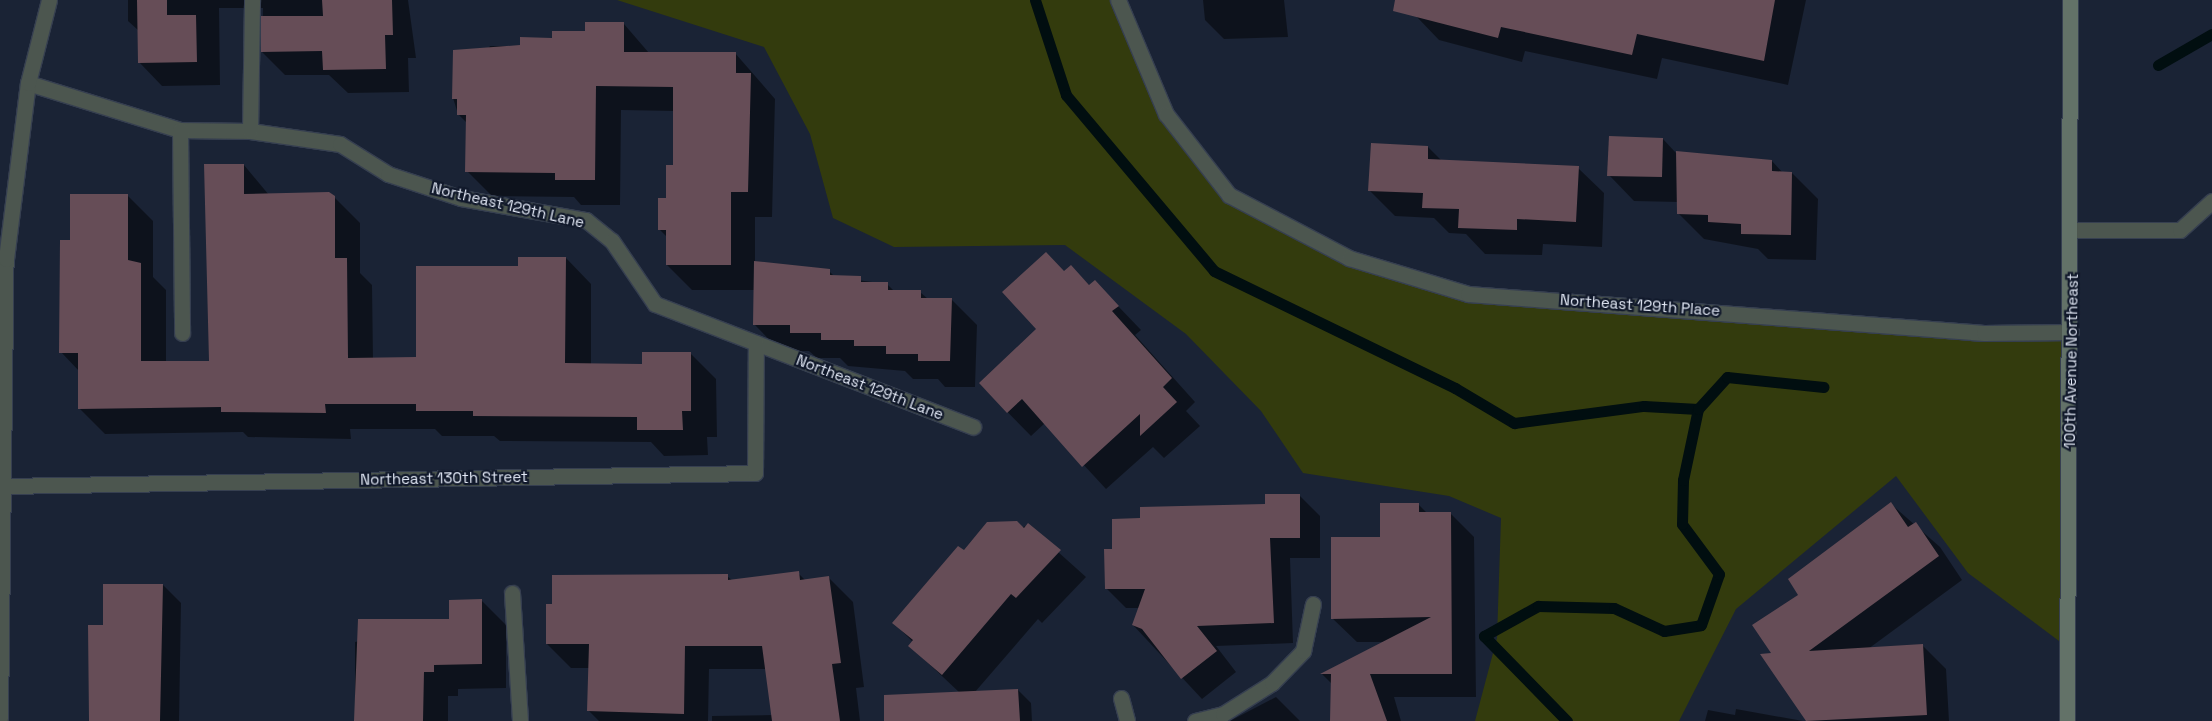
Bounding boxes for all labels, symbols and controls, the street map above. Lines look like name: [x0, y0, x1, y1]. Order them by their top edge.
street label: Northeast 129th Lane: [430, 179, 586, 231]
street label: 100th Avenue Northeast: [2060, 273, 2082, 449]
street label: Northeast 129th Place: [1559, 290, 1721, 320]
street label: Northeast 129th Lane: [794, 351, 946, 423]
street label: Northeast 130th Street: [360, 468, 528, 488]

